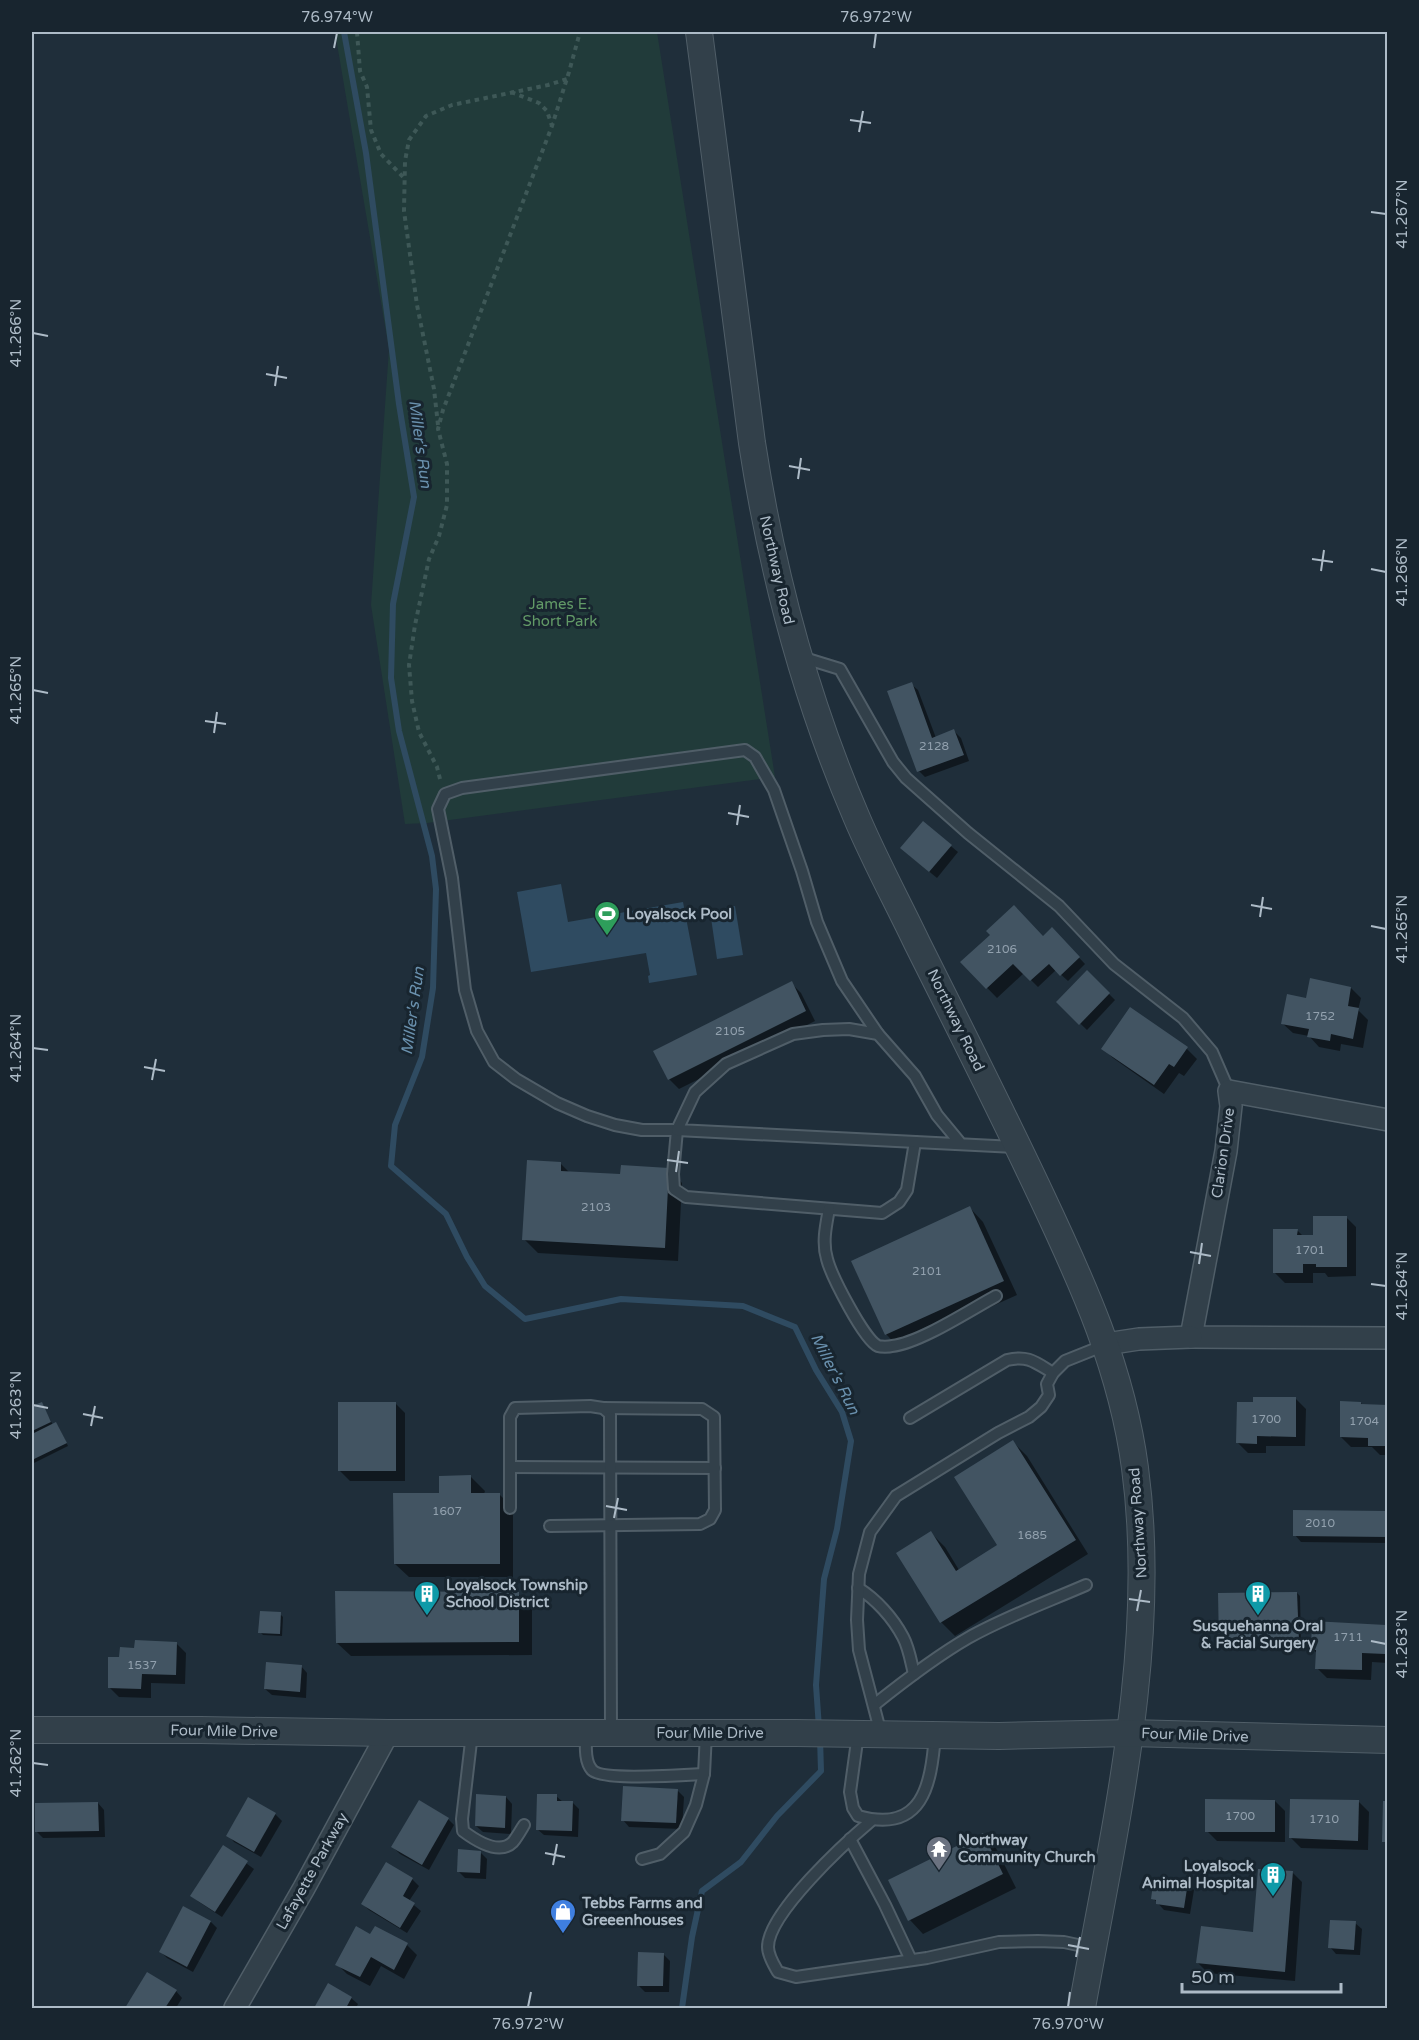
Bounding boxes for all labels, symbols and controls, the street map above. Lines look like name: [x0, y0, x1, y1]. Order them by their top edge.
text: 76.974°W: [301, 8, 373, 26]
text: 76.972°W: [840, 8, 912, 26]
text: 41.267°N: [1393, 179, 1411, 249]
text: 41.266°N: [7, 299, 25, 367]
water label: Miller's Run: [404, 399, 436, 491]
street label: Northway Road: [756, 514, 798, 626]
text: 41.266°N: [1393, 538, 1411, 606]
park label: James E. Short Park: [523, 595, 597, 630]
text: 41.265°N: [7, 656, 25, 724]
house number: 2128: [919, 739, 949, 753]
text: 41.265°N: [1393, 895, 1411, 963]
sports icon: Loyalsock Pool: [592, 899, 622, 937]
place label: Loyalsock Pool: [626, 905, 732, 924]
house number: 2106: [987, 942, 1017, 956]
water label: Miller's Run: [397, 964, 429, 1056]
street label: Northway Road: [924, 966, 988, 1074]
house number: 1752: [1305, 1009, 1335, 1023]
text: 41.264°N: [7, 1014, 25, 1082]
house number: 2105: [715, 1024, 745, 1038]
street label: Clarion Drive: [1208, 1107, 1238, 1199]
house number: 2103: [581, 1200, 611, 1214]
house number: 1701: [1295, 1243, 1325, 1257]
text: 41.264°N: [1393, 1252, 1411, 1320]
house number: 2101: [912, 1264, 942, 1278]
water label: Miller's Run: [806, 1330, 865, 1419]
text: 41.263°N: [7, 1371, 25, 1439]
house number: 1700: [1251, 1412, 1282, 1426]
house number: 1704: [1349, 1414, 1380, 1428]
street label: Northway Road: [1125, 1467, 1151, 1579]
house number: 1607: [432, 1504, 462, 1518]
house number: 2010: [1305, 1516, 1336, 1530]
house number: 1685: [1017, 1528, 1047, 1542]
place label: Loyalsock Township School District: [446, 1576, 588, 1611]
building icon: Loyalsock Township School District: [412, 1579, 442, 1617]
building icon: Susquehanna Oral & Facial Surgery: [1243, 1579, 1273, 1617]
text: 41.263°N: [1393, 1610, 1411, 1678]
place label: Susquehanna Oral & Facial Surgery: [1193, 1617, 1323, 1653]
house number: 1711: [1333, 1630, 1363, 1644]
house number: 1537: [127, 1658, 157, 1672]
street label: Four Mile Drive: [170, 1721, 278, 1741]
street label: Four Mile Drive: [656, 1724, 764, 1742]
street label: Four Mile Drive: [1141, 1724, 1249, 1746]
text: 41.262°N: [7, 1729, 25, 1797]
street label: Lafayette Parkway: [272, 1809, 352, 1933]
house number: 1700: [1225, 1809, 1256, 1823]
house number: 1710: [1309, 1812, 1340, 1826]
place label: Northway Community Church: [958, 1831, 1096, 1867]
temple icon: Northway Community Church: [924, 1834, 954, 1872]
place label: Loyalsock Animal Hospital: [1142, 1857, 1254, 1893]
building icon: Loyalsock Animal Hospital: [1258, 1860, 1288, 1898]
place label: Tebbs Farms and Greeenhouses: [581, 1894, 703, 1929]
shop icon: Tebbs Farms and Greeenhouses: [548, 1897, 578, 1935]
scale bar: [1182, 1956, 1341, 1994]
text: 50 m: [1191, 1966, 1235, 1988]
text: 76.972°W: [492, 2015, 564, 2033]
text: 76.970°W: [1032, 2015, 1104, 2033]

